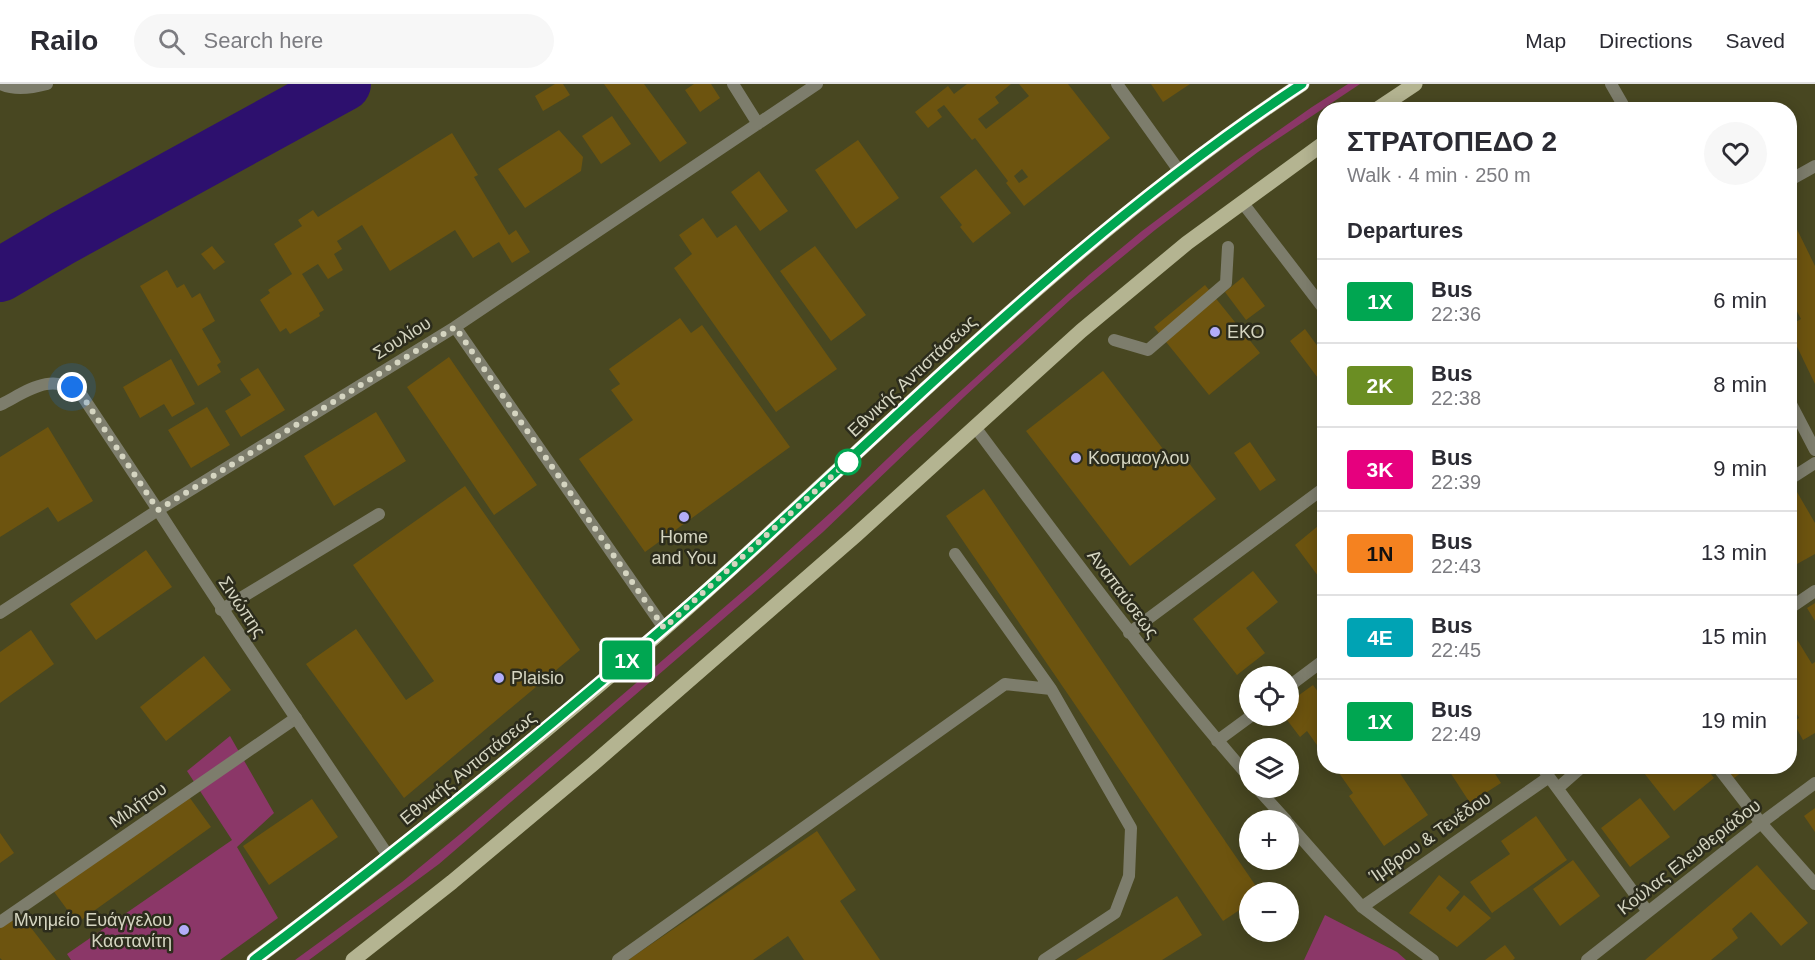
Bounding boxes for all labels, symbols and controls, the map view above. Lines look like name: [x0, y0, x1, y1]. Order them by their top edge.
search box: [134, 14, 554, 68]
text: Railo: [30, 25, 98, 56]
icon: search: [155, 25, 188, 58]
text: Search here: [203, 28, 323, 53]
text: Map: [1525, 29, 1566, 52]
text: Directions: [1599, 29, 1692, 52]
text: Saved: [1725, 29, 1785, 52]
button: heart: [1704, 122, 1767, 185]
text: ΣΤΡΑΤΟΠΕΔΟ 2: [1347, 126, 1557, 157]
text: Walk · 4 min · 250 m: [1347, 164, 1531, 186]
text: Departures: [1347, 218, 1463, 243]
text: Bus: [1431, 277, 1473, 302]
text: 6 min: [1713, 288, 1767, 313]
text: 1Χ: [1367, 290, 1393, 313]
text: 22:36: [1431, 303, 1481, 325]
street label: Εθνικής Αντιστάσεως: [843, 311, 981, 441]
street label: Σουλίου: [370, 313, 434, 363]
place label: ΕΚΟ: [1227, 322, 1264, 342]
marker: ΕΚΟ: [1208, 325, 1222, 339]
text: Bus: [1431, 361, 1473, 386]
your location: [57, 372, 87, 402]
text: 8 min: [1713, 372, 1767, 397]
text: 2Κ: [1367, 374, 1393, 397]
text: 22:38: [1431, 387, 1481, 409]
text: Bus: [1431, 445, 1473, 470]
place label: Κοσμαογλου: [1088, 448, 1189, 468]
unlabelled marker: [835, 449, 861, 475]
marker: Κοσμαογλου: [1069, 451, 1083, 465]
text: 9 min: [1713, 456, 1767, 481]
text: 3Κ: [1367, 458, 1393, 481]
text: 22:39: [1431, 471, 1481, 493]
marker: Home and You: [677, 510, 691, 524]
place label: Home and You: [651, 527, 717, 568]
text: Bus: [1431, 529, 1473, 554]
text: 13 min: [1701, 540, 1767, 565]
text: 1Ν: [1367, 542, 1393, 565]
street label: Αναπαύσεως: [1083, 546, 1163, 642]
text: 22:43: [1431, 555, 1481, 577]
street label: Σινώπης: [214, 573, 270, 641]
text: Bus: [1431, 613, 1473, 638]
text: 15 min: [1701, 624, 1767, 649]
text: 4Ε: [1367, 626, 1393, 649]
text: 22:45: [1431, 639, 1481, 661]
line badge: 1Χ: [600, 640, 654, 680]
text: 1Χ: [614, 649, 640, 672]
map controls: [1239, 666, 1299, 942]
button: locate: [1239, 666, 1299, 726]
place label: Plaisio: [511, 668, 564, 688]
marker: Plaisio: [492, 671, 506, 685]
text: Bus: [1431, 697, 1473, 722]
street label: Εθνικής Αντιστάσεως: [396, 707, 540, 829]
text: 19 min: [1701, 708, 1767, 733]
text: 1Χ: [1367, 710, 1393, 733]
text: 22:49: [1431, 723, 1481, 745]
button: layers: [1239, 738, 1299, 798]
street label: Μιλήτου: [106, 778, 170, 832]
street label: Ίμβρου & Τενέδου: [1365, 788, 1494, 887]
street label: Κούλας Ελευθεριάδου: [1614, 795, 1764, 919]
button: +: [1239, 810, 1299, 870]
button: −: [1239, 882, 1299, 942]
place label: Μνημείο Ευάγγελου Καστανίτη: [14, 910, 172, 951]
marker: Μνημείο Ευάγγελου Καστανίτη: [177, 923, 191, 937]

